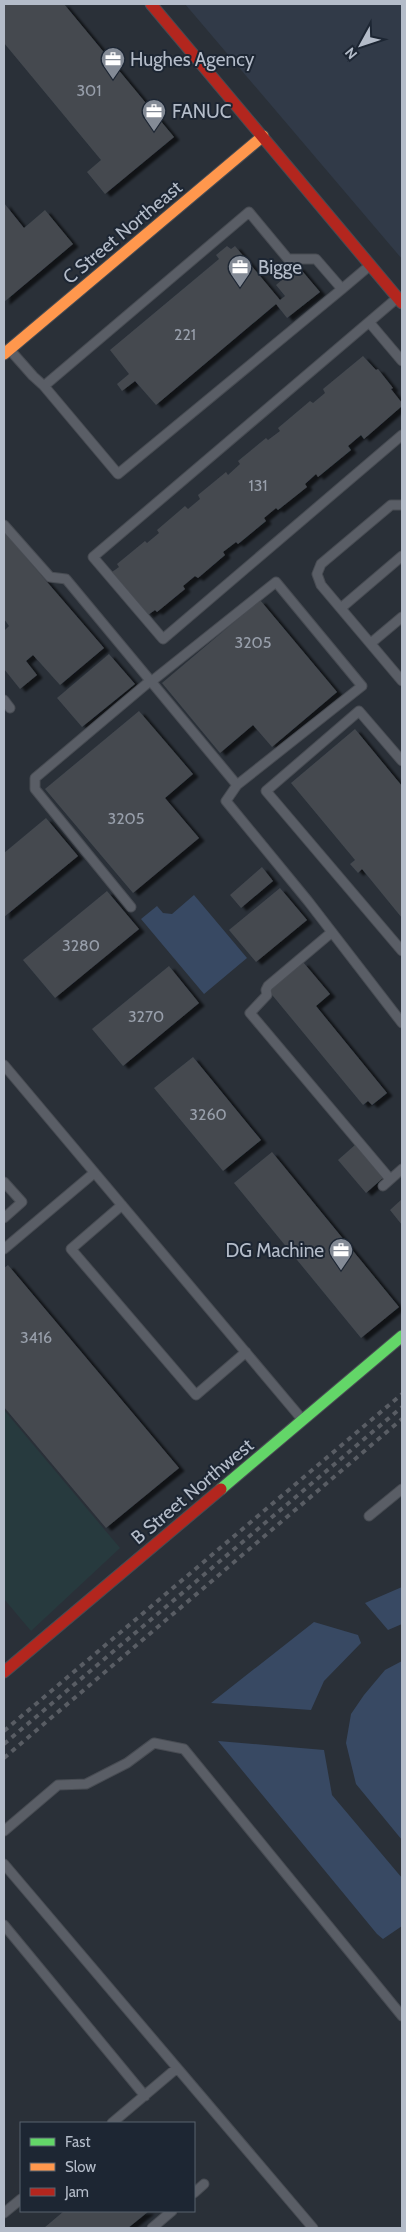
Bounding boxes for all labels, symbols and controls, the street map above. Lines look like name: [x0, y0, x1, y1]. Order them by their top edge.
north arrow: [336, 20, 386, 70]
text: N: [341, 44, 361, 63]
office icon: Hughes Agency: [100, 46, 126, 80]
place label: Hughes Agency: [130, 48, 255, 71]
house number: 301: [76, 81, 102, 100]
office icon: FANUC: [141, 98, 167, 132]
place label: FANUC: [172, 100, 232, 123]
street label: C Street Northeast: [58, 175, 187, 289]
office icon: Bigge: [227, 254, 253, 288]
place label: Bigge: [258, 256, 302, 279]
house number: 221: [174, 325, 196, 344]
house number: 131: [248, 476, 268, 495]
house number: 3205: [235, 633, 271, 652]
house number: 3205: [108, 809, 144, 828]
house number: 3280: [62, 936, 100, 955]
house number: 3270: [128, 1007, 164, 1026]
house number: 3260: [189, 1105, 227, 1124]
office icon: DG Machine: [328, 1237, 354, 1271]
place label: DG Machine: [225, 1239, 324, 1262]
house number: 3416: [20, 1328, 52, 1347]
street label: B Street Northwest: [127, 1433, 259, 1549]
legend: [20, 2122, 195, 2212]
text: Fast: [65, 2133, 90, 2151]
text: Slow: [65, 2158, 96, 2176]
text: Jam: [64, 2183, 89, 2201]

